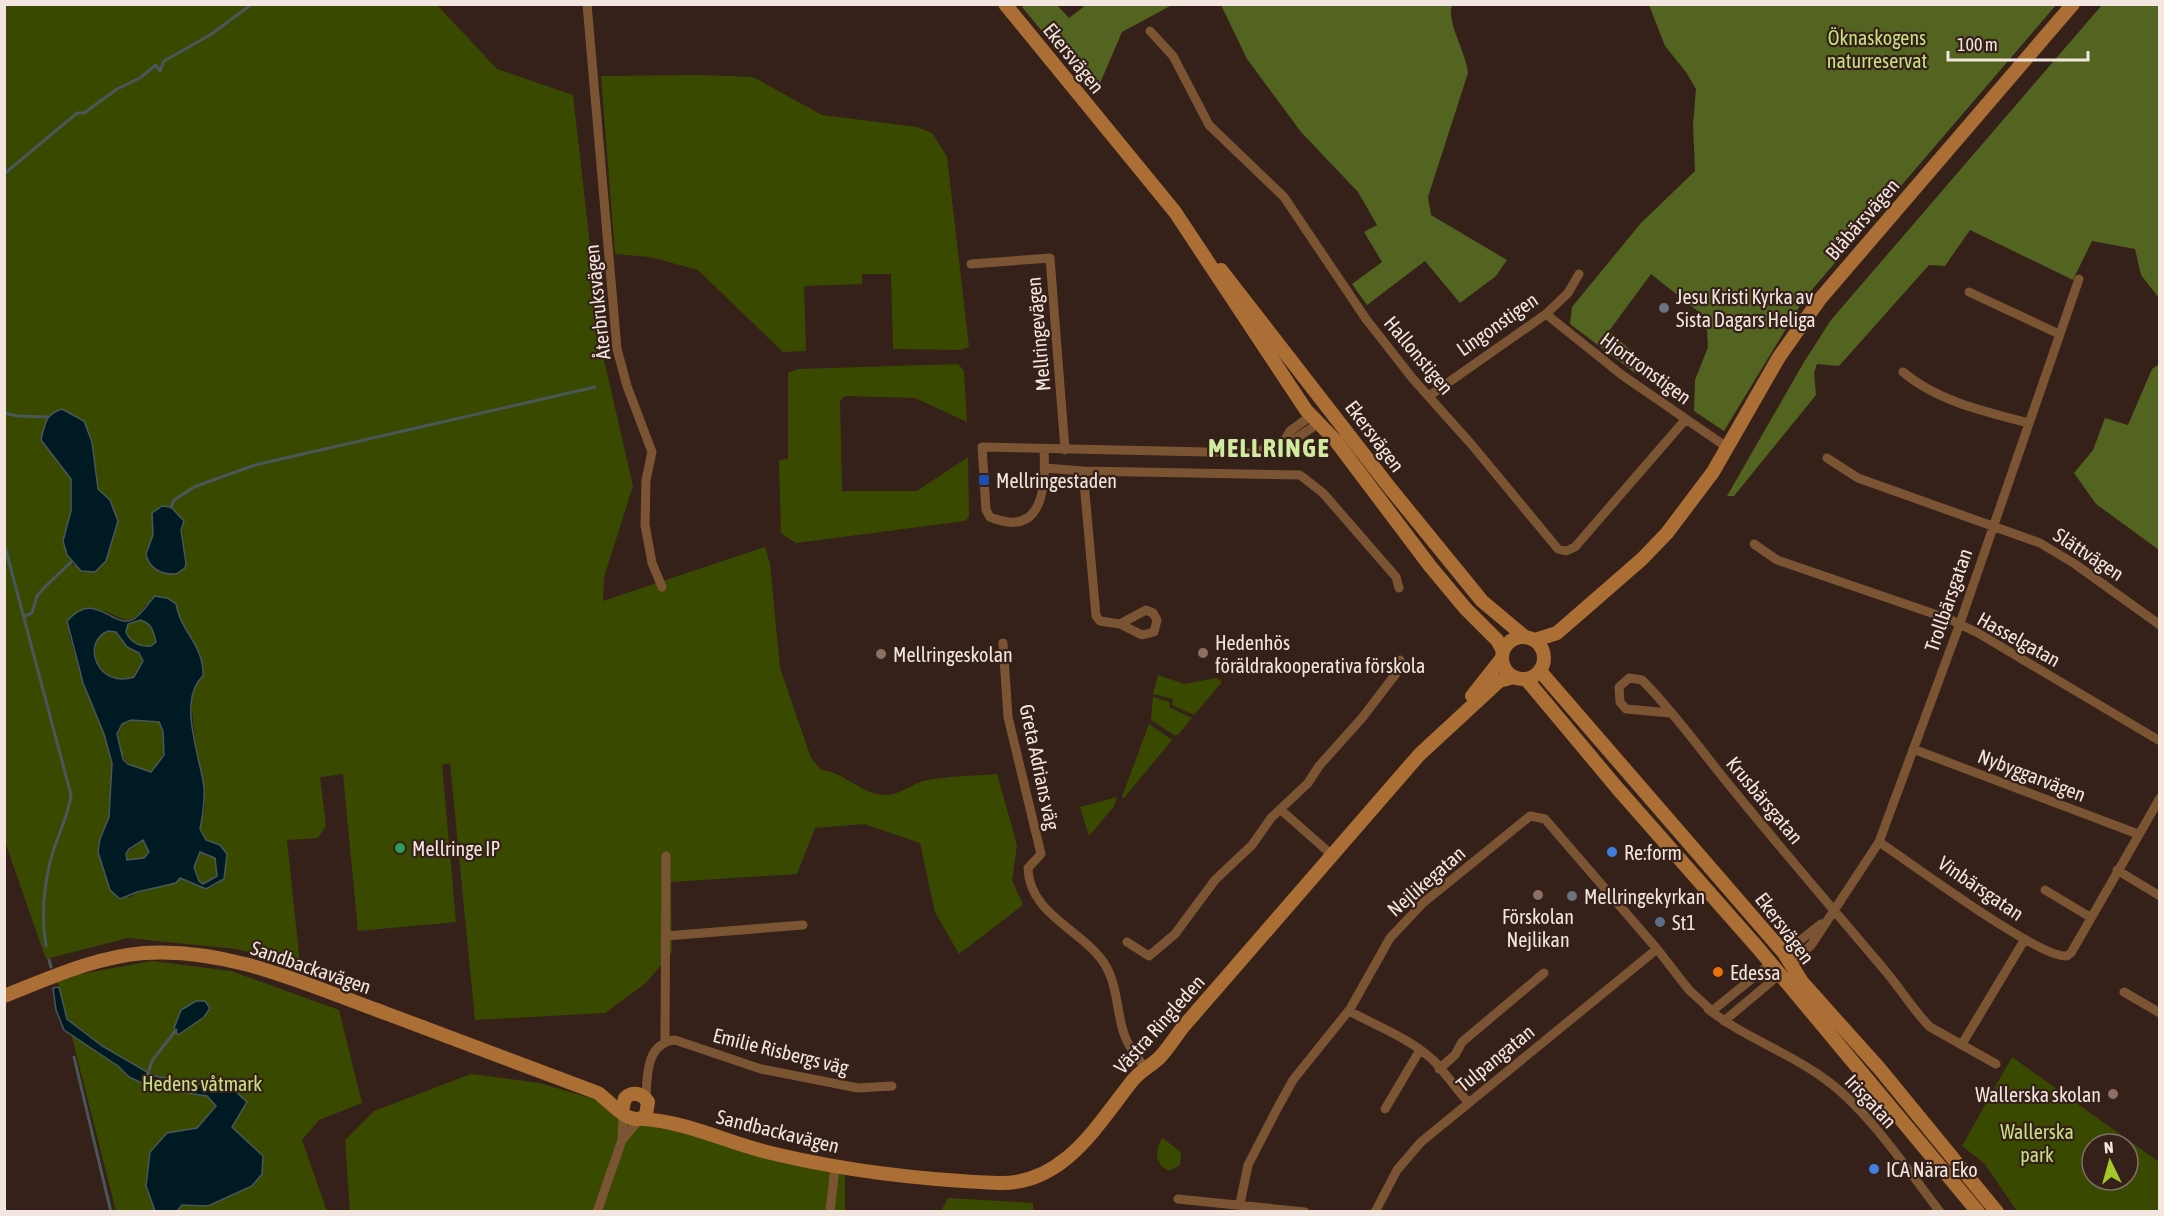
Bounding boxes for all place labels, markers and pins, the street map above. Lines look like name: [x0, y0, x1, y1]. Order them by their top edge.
place label: Jesu Kristi Kyrka av Sista Dagars Heliga: [1676, 285, 1816, 331]
marker: Jesu Kristi Kyrka av Sista Dagars Heliga: [1657, 301, 1671, 315]
place label: Mellringestaden: [996, 469, 1117, 492]
marker: Mellringestaden: [977, 473, 991, 487]
place label: Hedenhös föräldrakooperativa förskola: [1215, 631, 1425, 677]
place label: Mellringeskolan: [893, 643, 1013, 666]
marker: Hedenhös föräldrakooperativa förskola: [1196, 646, 1210, 660]
marker: Mellringeskolan: [874, 647, 888, 661]
place label: Mellringe IP: [412, 837, 500, 860]
marker: Mellringe IP: [393, 841, 407, 855]
place label: Re:form: [1624, 841, 1682, 864]
marker: Re:form: [1605, 845, 1619, 859]
place label: Mellringekyrkan: [1584, 885, 1705, 908]
marker: Förskolan Nejlikan: [1531, 888, 1545, 902]
marker: Mellringekyrkan: [1565, 889, 1579, 903]
place label: Förskolan Nejlikan: [1502, 905, 1574, 951]
place label: St1: [1672, 911, 1696, 934]
marker: St1: [1653, 915, 1667, 929]
place label: Edessa: [1730, 961, 1781, 984]
marker: Edessa: [1711, 965, 1725, 979]
place label: Wallerska skolan: [1975, 1083, 2101, 1106]
marker: Wallerska skolan: [2106, 1087, 2120, 1101]
place label: ICA Nära Eko: [1886, 1158, 1978, 1181]
marker: ICA Nära Eko: [1867, 1162, 1881, 1176]

